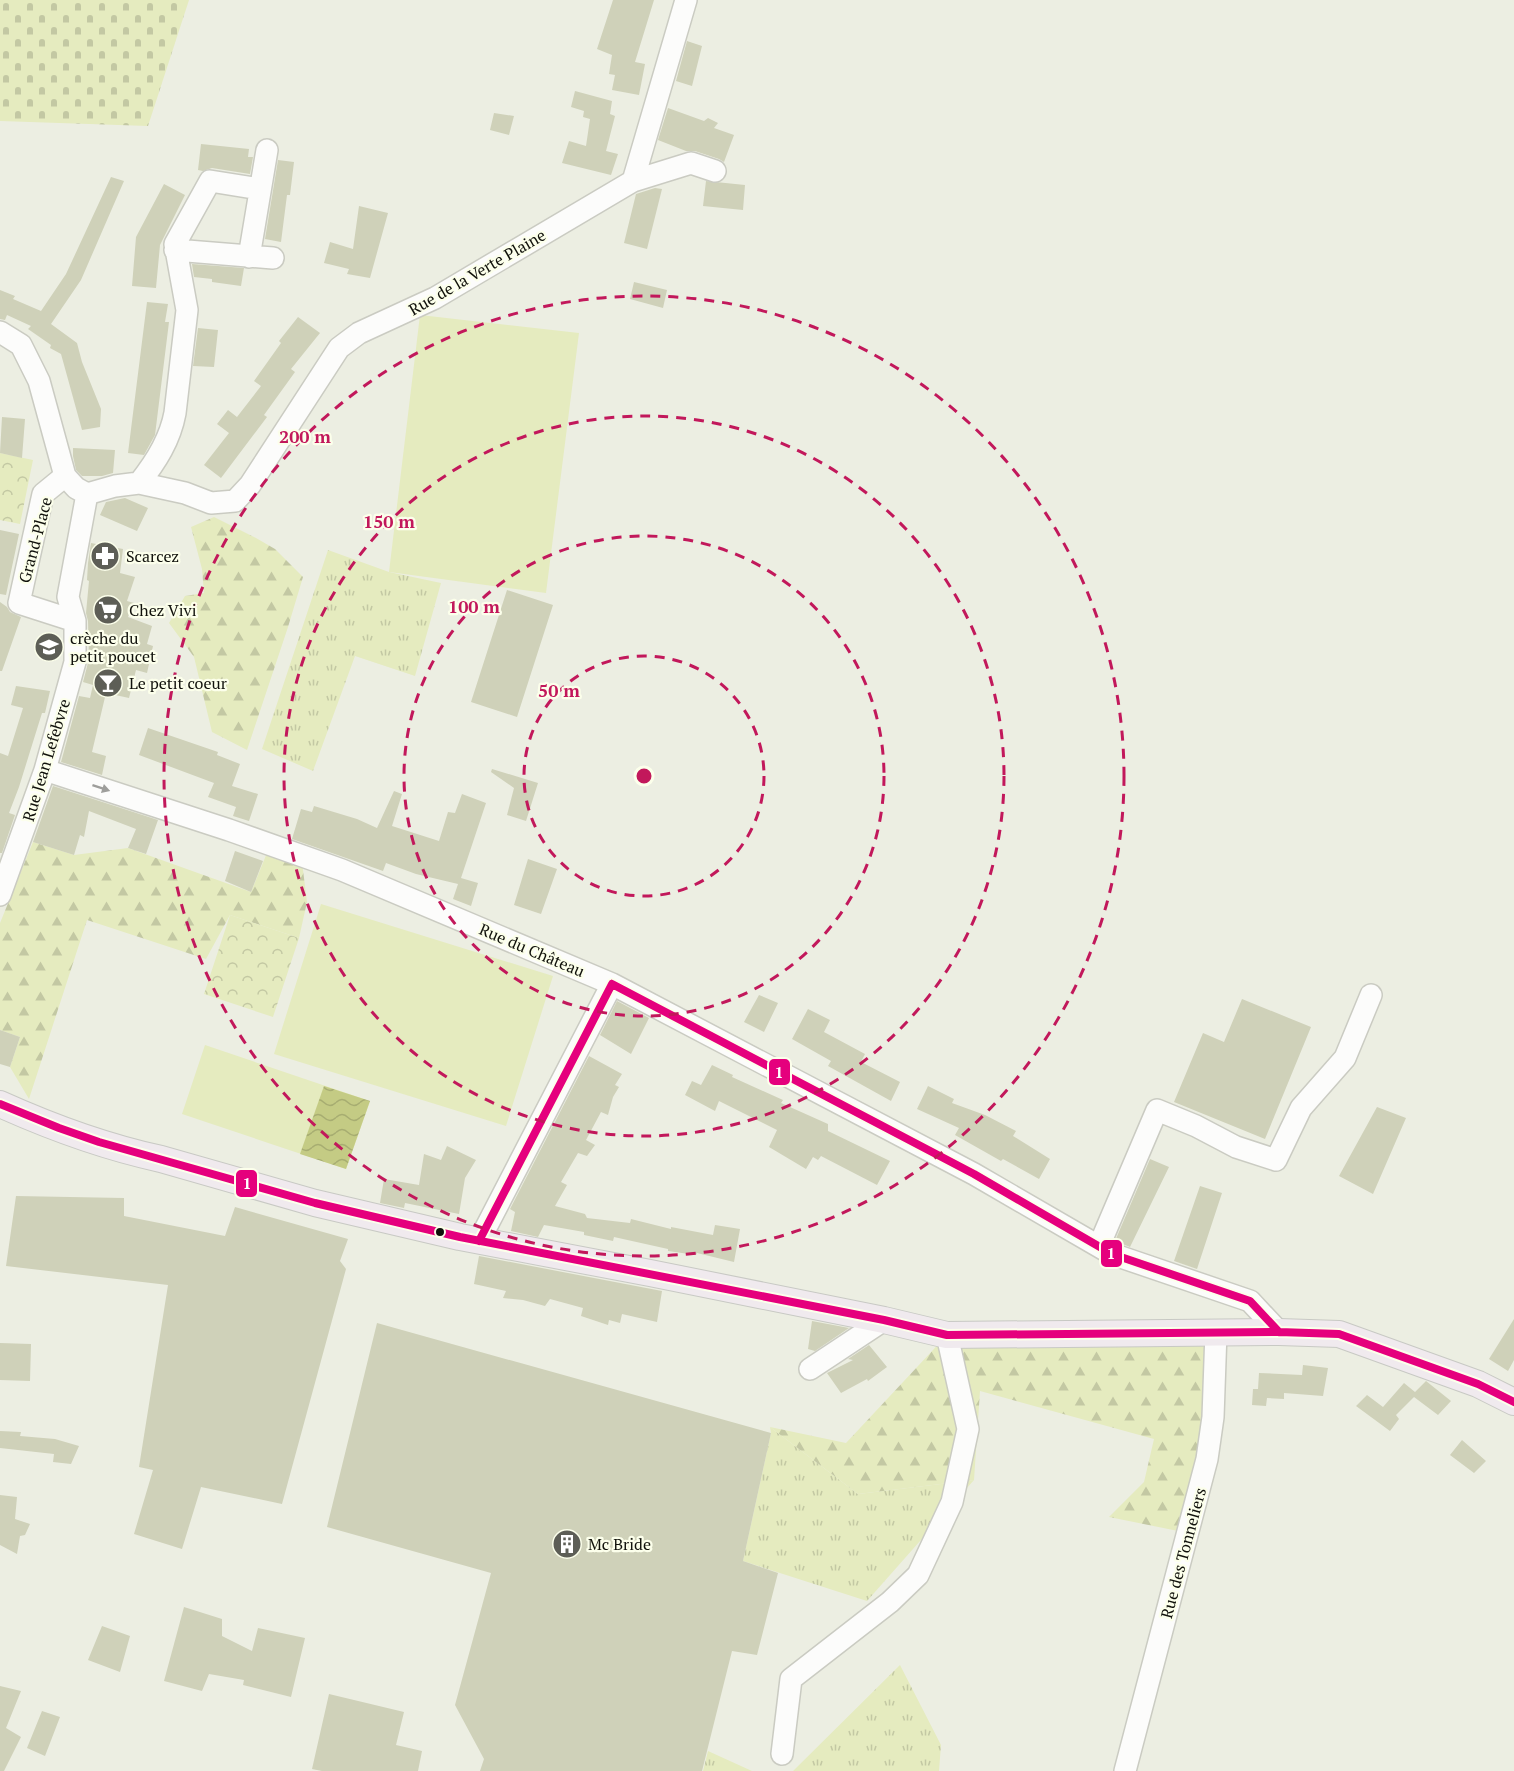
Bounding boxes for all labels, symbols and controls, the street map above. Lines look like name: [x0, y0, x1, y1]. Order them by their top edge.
street label: Rue de la Verte Plaine: [404, 224, 550, 320]
text: 200 m: [279, 424, 331, 448]
street label: Grand-Place: [13, 495, 57, 585]
text: 150 m: [363, 509, 415, 533]
pharmacy icon: Scarcez: [89, 540, 121, 572]
place label: Scarcez: [126, 545, 179, 567]
supermarket icon: Chez Vivi: [92, 594, 124, 626]
text: 100 m: [448, 594, 500, 618]
place label: Chez Vivi: [129, 599, 197, 621]
place label: crèche du petit poucet: [70, 627, 156, 667]
school or university icon: crèche du petit poucet: [33, 631, 65, 663]
bar icon: Le petit coeur: [92, 667, 124, 699]
place label: Le petit coeur: [129, 672, 228, 694]
text: 50 m: [538, 678, 580, 702]
street label: Rue Jean Lefebvre: [17, 696, 75, 824]
centre of rings: [634, 766, 654, 786]
one-way arrow: [92, 784, 110, 794]
street label: Rue du Château: [476, 918, 588, 982]
line badge: 1: [768, 1058, 791, 1086]
text: 1: [774, 1061, 784, 1083]
line badge: 1: [235, 1169, 258, 1198]
text: 1: [242, 1172, 252, 1194]
unlabelled marker: [434, 1226, 446, 1238]
line badge: 1: [1100, 1239, 1123, 1268]
text: 1: [1106, 1242, 1116, 1264]
street label: Rue des Tonneliers: [1155, 1485, 1211, 1621]
building icon: Mc Bride: [551, 1528, 583, 1560]
place label: Mc Bride: [588, 1533, 651, 1555]

